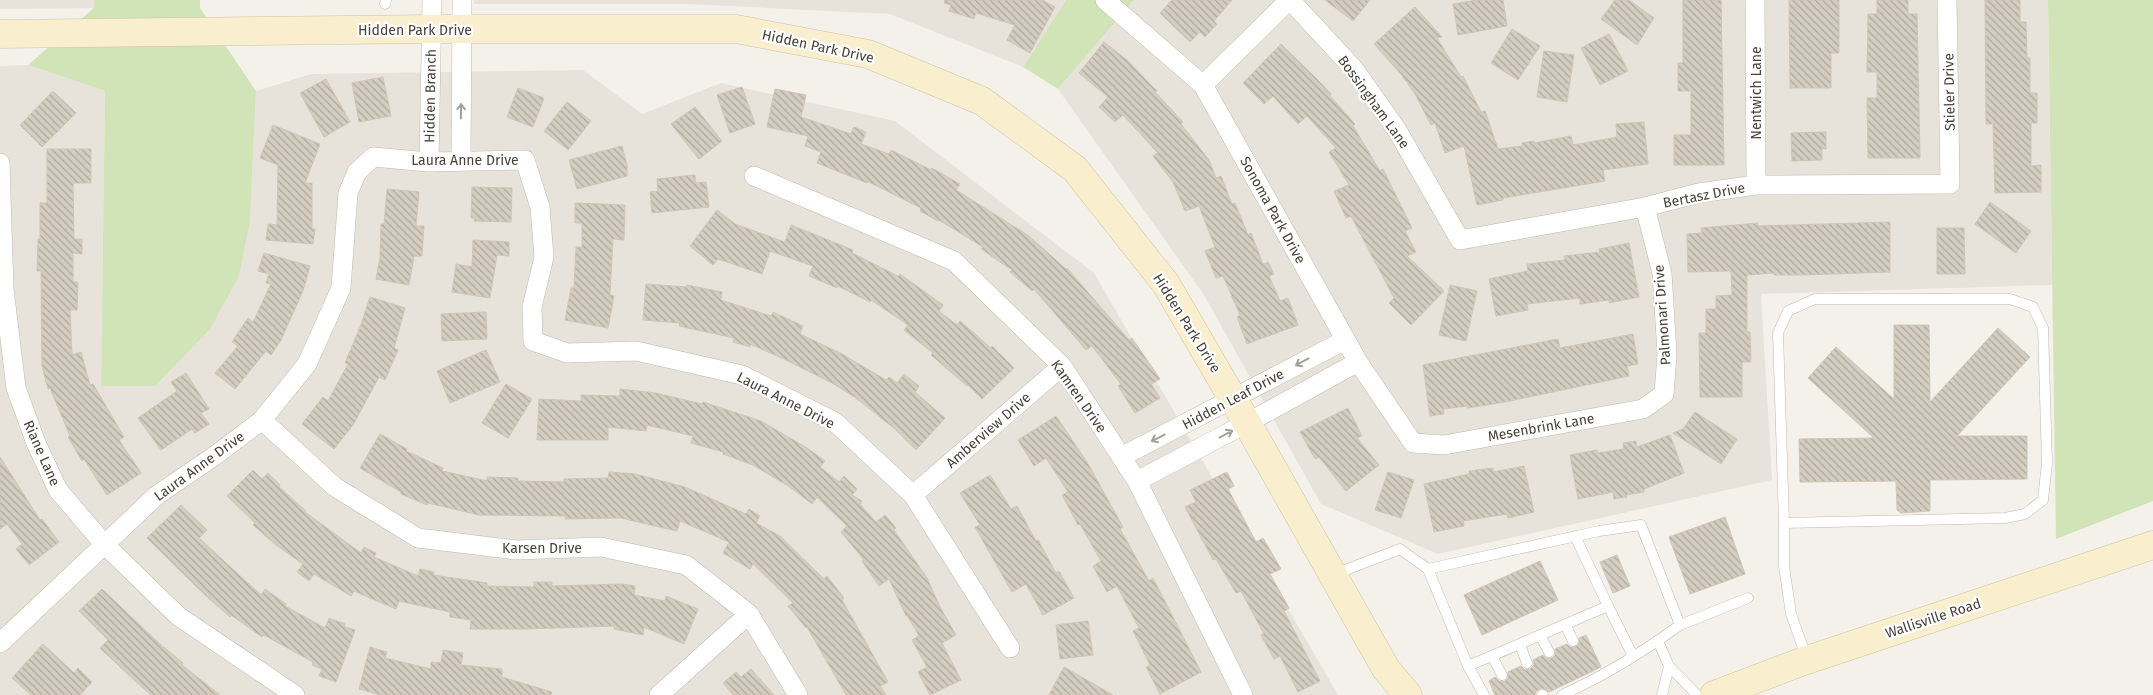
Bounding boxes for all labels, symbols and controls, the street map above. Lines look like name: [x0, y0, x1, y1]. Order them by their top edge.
street label: Hidden Park Drive: [358, 22, 472, 39]
street label: Hidden Park Drive: [760, 26, 875, 67]
street label: Nentwich Lane: [1748, 46, 1765, 140]
street label: Hidden Branch: [421, 49, 440, 143]
street label: Bossingham Lane: [1334, 52, 1413, 152]
street label: Stieler Drive: [1940, 53, 1959, 131]
one-way arrow: [456, 104, 466, 120]
street label: Laura Anne Drive: [411, 152, 519, 169]
street label: Sonoma Park Drive: [1236, 154, 1309, 267]
street label: Bertasz Drive: [1662, 179, 1747, 212]
street label: Palmonari Drive: [1651, 264, 1674, 366]
street label: Hidden Park Drive: [1149, 270, 1224, 376]
street label: Kamren Drive: [1047, 357, 1110, 436]
one-way arrow: [1296, 358, 1310, 368]
street label: Hidden Leaf Drive: [1179, 365, 1287, 433]
street label: Laura Anne Drive: [734, 368, 837, 432]
street label: Amberview Drive: [943, 389, 1034, 472]
street label: Mesenbrink Lane: [1486, 410, 1596, 445]
street label: Riane Lane: [20, 418, 64, 489]
street label: Laura Anne Drive: [151, 428, 248, 505]
one-way arrow: [1219, 429, 1234, 439]
one-way arrow: [1151, 433, 1166, 443]
street label: Karsen Drive: [502, 540, 582, 557]
street label: Wallisville Road: [1883, 595, 1983, 642]

